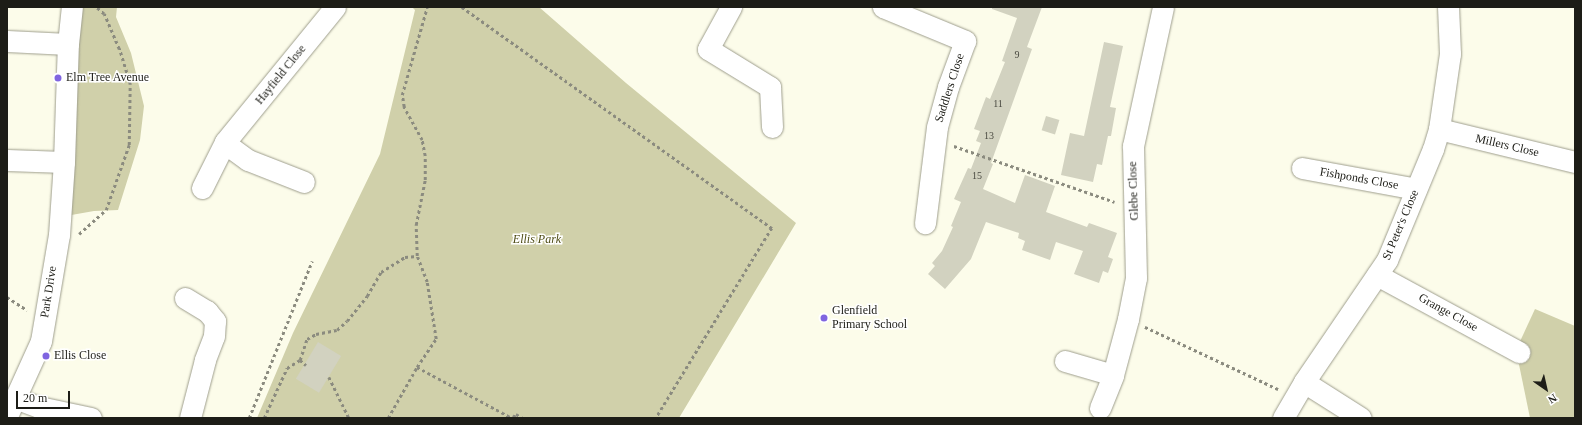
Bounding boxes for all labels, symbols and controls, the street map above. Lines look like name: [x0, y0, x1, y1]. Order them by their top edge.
street label: Hayfield Close: [253, 42, 309, 108]
house number: 9: [1014, 49, 1020, 61]
street label: Saddlers Close: [932, 52, 968, 124]
place label: Elm Tree Avenue: [66, 71, 150, 85]
marker: Elm Tree Avenue: [53, 73, 63, 83]
house number: 11: [993, 98, 1003, 110]
house number: 13: [984, 130, 994, 142]
street label: Millers Close: [1474, 132, 1540, 160]
street label: Glebe Close: [1126, 161, 1142, 221]
street label: Fishponds Close: [1319, 165, 1399, 193]
house number: 15: [972, 170, 982, 182]
street label: St Peter's Close: [1380, 188, 1422, 262]
park label: Ellis Park: [513, 233, 561, 247]
street label: Park Drive: [38, 265, 60, 319]
street label: Grange Close: [1416, 291, 1480, 335]
place label: Glenfield Primary School: [832, 304, 907, 332]
marker: Glenfield Primary School: [819, 313, 829, 323]
place label: Ellis Close: [54, 349, 106, 363]
marker: Ellis Close: [41, 351, 51, 361]
north arrow: [1526, 369, 1566, 409]
scale bar: [18, 383, 72, 409]
text: 20 m: [23, 391, 47, 405]
text: N: [1546, 392, 1559, 406]

